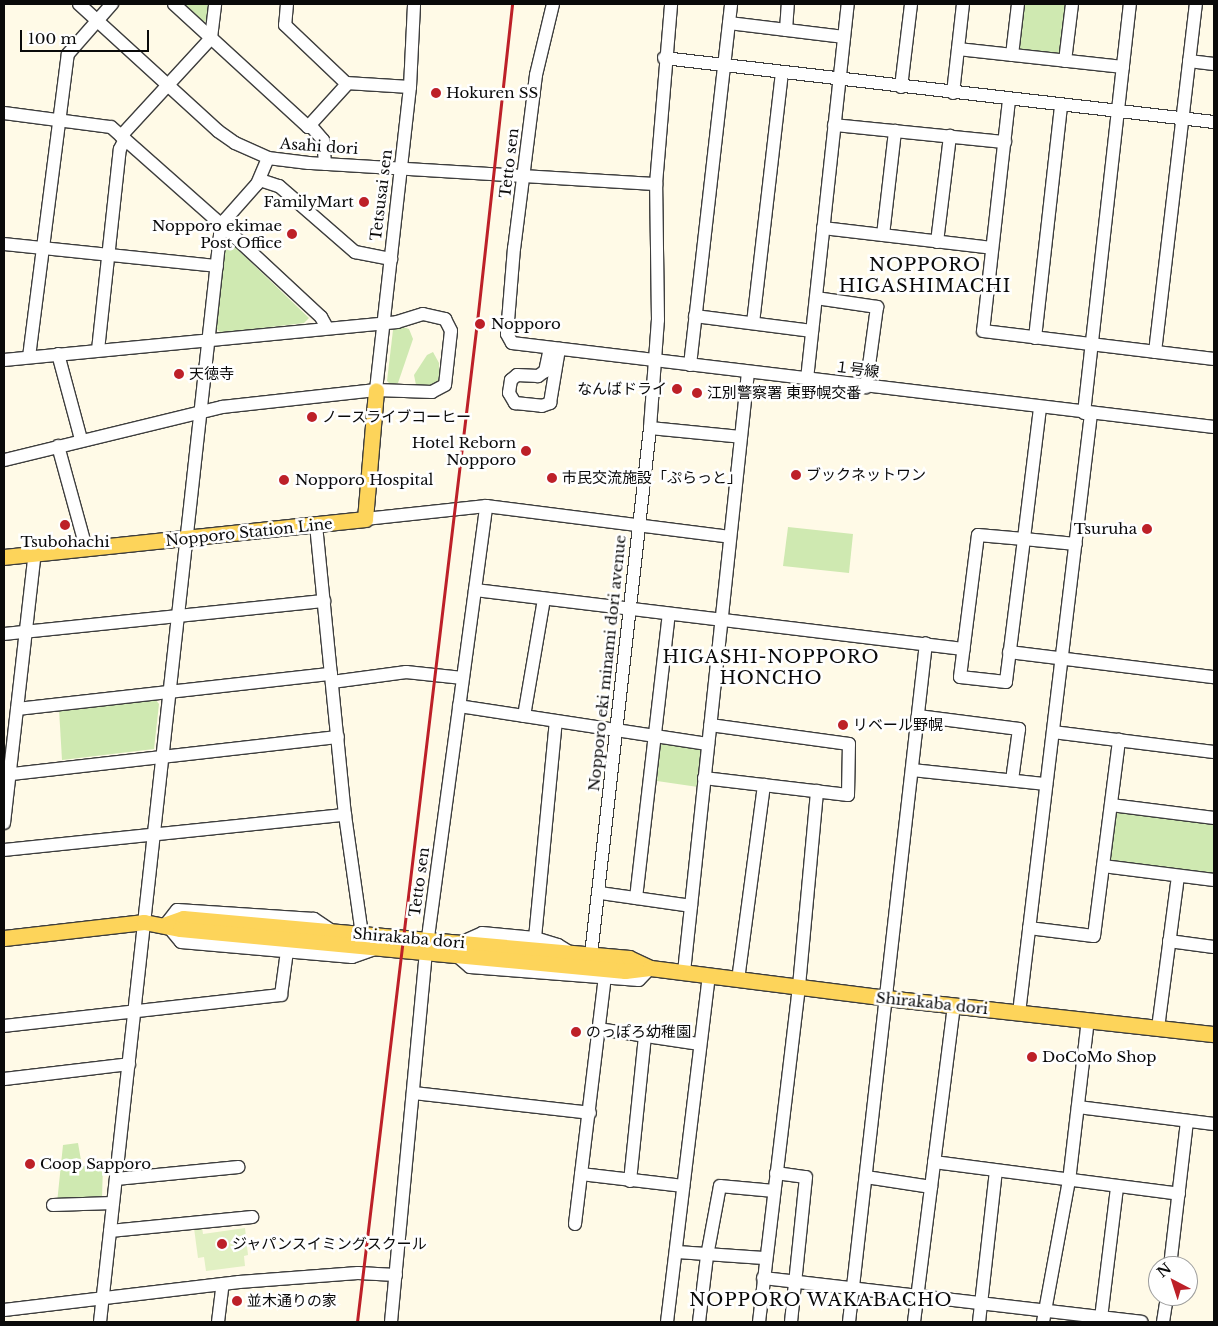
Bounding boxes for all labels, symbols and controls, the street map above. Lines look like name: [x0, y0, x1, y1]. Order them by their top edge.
scale bar: [22, 20, 151, 52]
text: 100 m: [28, 29, 77, 48]
place label: Hokuren SS: [446, 84, 538, 102]
marker: Hokuren SS: [430, 87, 442, 99]
street label: Tetto sen: [496, 127, 522, 199]
street label: Asahi dori: [279, 134, 359, 158]
street label: Tetsusai sen: [366, 148, 396, 242]
place label: FamilyMart: [264, 193, 354, 211]
marker: FamilyMart: [358, 196, 370, 208]
place label: Nopporo ekimae Post Office: [152, 216, 282, 251]
marker: Nopporo ekimae Post Office: [286, 228, 298, 240]
district label: NOPPORO HIGASHIMACHI: [837, 255, 1013, 298]
place label: Nopporo: [491, 315, 561, 333]
marker: Nopporo: [473, 317, 487, 331]
street label: １号線: [834, 357, 880, 381]
place label: 天徳寺: [189, 365, 234, 383]
marker: 天徳寺: [173, 368, 185, 380]
place label: なんばドライ: [577, 380, 667, 398]
marker: なんばドライ: [671, 383, 683, 395]
place label: 江別警察署 東野幌交番: [707, 384, 861, 402]
marker: 江別警察署 東野幌交番: [691, 387, 703, 399]
place label: ノースライブコーヒー: [322, 408, 472, 426]
marker: ノースライブコーヒー: [306, 411, 318, 423]
place label: Hotel Reborn Nopporo: [412, 433, 516, 468]
marker: Hotel Reborn Nopporo: [520, 445, 532, 457]
place label: ブックネットワン: [806, 466, 926, 484]
place label: 市民交流施設「ぷらっと」: [562, 469, 742, 487]
marker: ブックネットワン: [790, 469, 802, 481]
place label: Nopporo Hospital: [295, 471, 433, 489]
marker: 市民交流施設「ぷらっと」: [546, 472, 558, 484]
marker: Nopporo Hospital: [277, 473, 291, 487]
street label: Nopporo Station Line: [165, 514, 333, 550]
marker: Tsubohachi: [59, 519, 71, 531]
place label: Tsuruha: [1074, 520, 1137, 538]
marker: Tsuruha: [1141, 523, 1153, 535]
place label: Tsubohachi: [20, 533, 110, 551]
street label: Nopporo eki minami dori avenue: [585, 534, 629, 792]
district label: HIGASHI-NOPPORO HONCHO: [661, 647, 881, 690]
place label: リベール野幌: [853, 716, 943, 734]
marker: リベール野幌: [837, 719, 849, 731]
street label: Tetto sen: [405, 846, 433, 918]
street label: Shirakaba dori: [352, 924, 466, 952]
street label: Shirakaba dori: [875, 988, 989, 1018]
place label: のっぽろ幼稚園: [586, 1023, 691, 1041]
marker: のっぽろ幼稚園: [570, 1026, 582, 1038]
place label: DoCoMo Shop: [1042, 1048, 1157, 1066]
marker: DoCoMo Shop: [1026, 1051, 1038, 1063]
place label: Coop Sapporo: [40, 1155, 151, 1173]
marker: Coop Sapporo: [24, 1158, 36, 1170]
place label: ジャパンスイミングスクール: [232, 1235, 427, 1253]
marker: ジャパンスイミングスクール: [216, 1238, 228, 1250]
north arrow: [1148, 1256, 1198, 1306]
text: N: [1153, 1259, 1175, 1281]
district label: NOPPORO WAKABACHO: [687, 1289, 955, 1311]
place label: 並木通りの家: [247, 1292, 337, 1310]
marker: 並木通りの家: [231, 1295, 243, 1307]

